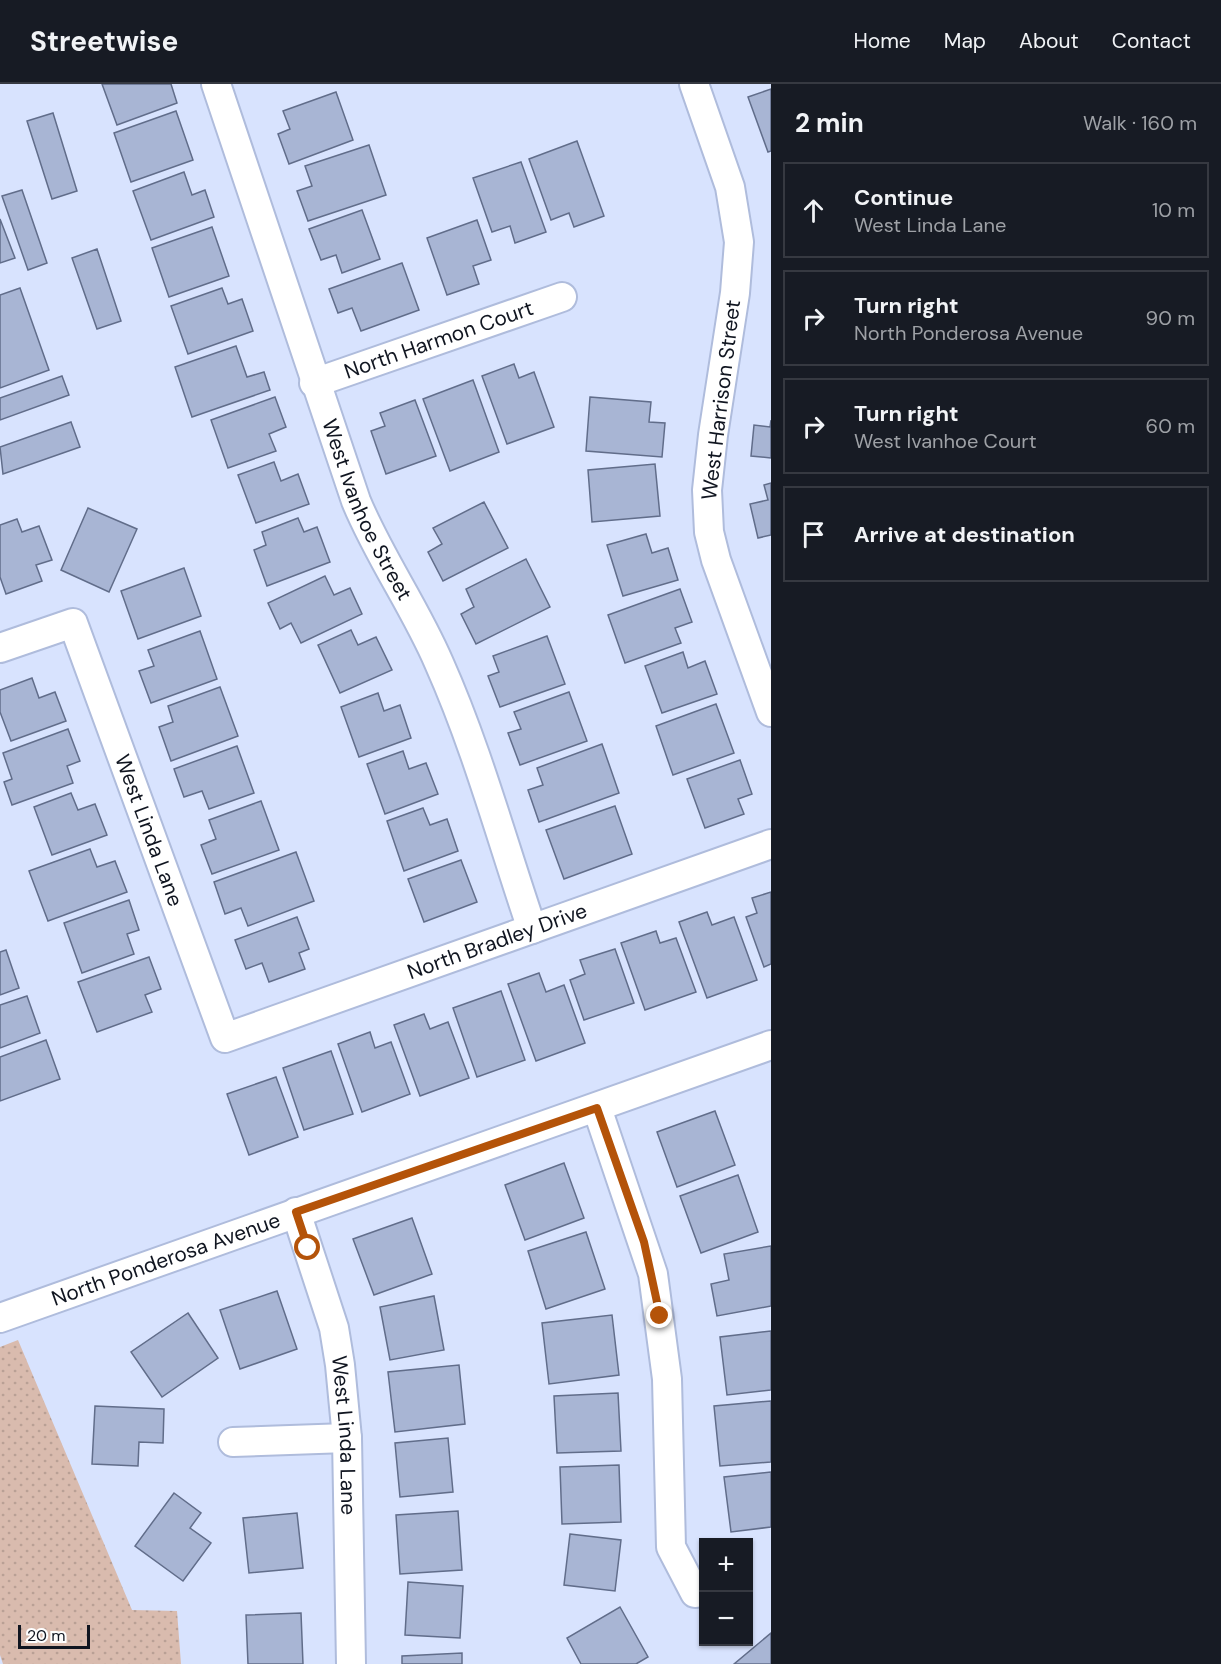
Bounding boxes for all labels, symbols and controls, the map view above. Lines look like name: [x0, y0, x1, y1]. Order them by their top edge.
text: Streetwise: [30, 23, 178, 60]
text: Home: [853, 27, 911, 55]
text: Map: [944, 27, 986, 55]
text: About: [1019, 27, 1079, 55]
text: Contact: [1112, 27, 1191, 55]
text: 2 min: [795, 106, 864, 140]
text: Walk · 160 m: [1083, 110, 1197, 136]
text: Continue: [854, 183, 953, 212]
icon: ahead: [797, 194, 830, 227]
text: 10 m: [1152, 197, 1195, 223]
text: West Linda Lane: [854, 212, 1006, 238]
text: Turn right: [854, 291, 959, 320]
street label: North Harmon Court: [340, 294, 537, 386]
street label: West Harrison Street: [695, 298, 747, 502]
icon: right: [797, 302, 830, 335]
text: 90 m: [1146, 305, 1195, 331]
text: North Ponderosa Avenue: [854, 320, 1083, 346]
text: Turn right: [854, 399, 959, 428]
icon: right: [797, 410, 830, 443]
text: 60 m: [1146, 413, 1195, 439]
street label: West Ivanhoe Street: [315, 415, 419, 605]
text: West Ivanhoe Court: [854, 428, 1036, 454]
icon: arrive: [797, 518, 830, 551]
text: Arrive at destination: [854, 520, 1075, 549]
street label: West Linda Lane: [108, 750, 190, 910]
street label: North Bradley Drive: [403, 896, 591, 986]
street label: North Ponderosa Avenue: [48, 1206, 284, 1313]
route start: [294, 1234, 320, 1260]
route end: [646, 1302, 672, 1328]
street label: West Linda Lane: [325, 1354, 362, 1515]
map controls: [699, 1538, 753, 1646]
button: +: [699, 1538, 753, 1592]
button: −: [699, 1592, 753, 1646]
scale bar: [18, 1622, 90, 1650]
text: 20 m: [27, 1625, 66, 1646]

